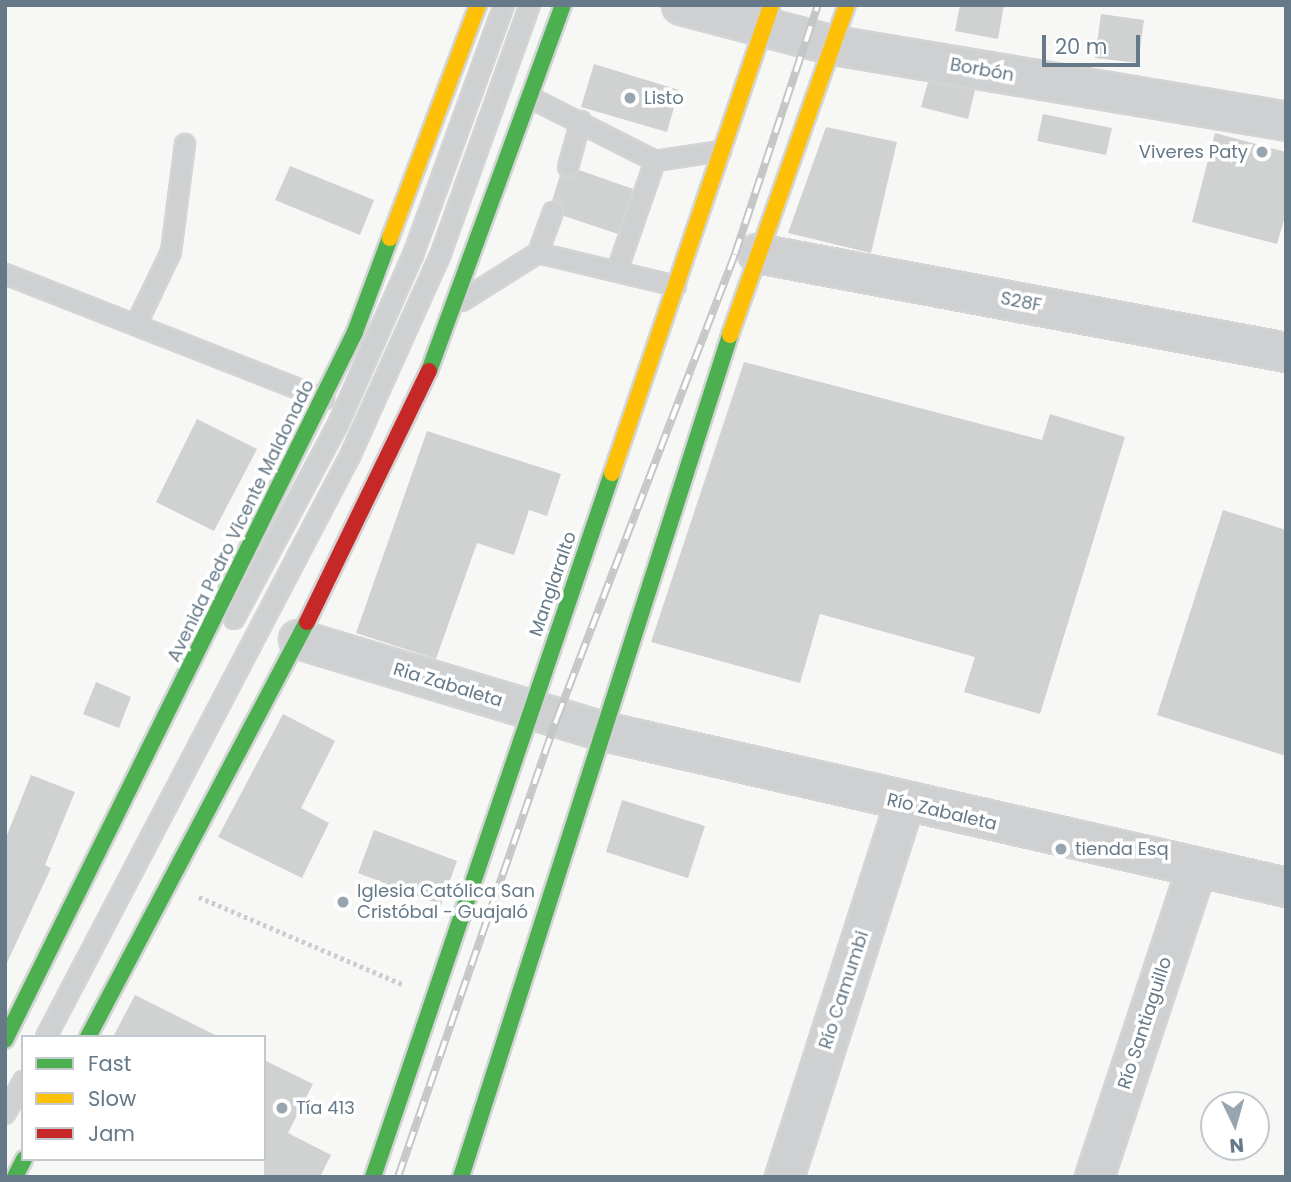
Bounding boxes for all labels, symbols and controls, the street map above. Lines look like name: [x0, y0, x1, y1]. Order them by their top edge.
scale bar: [1046, 21, 1144, 65]
text: 20 m: [1055, 32, 1108, 61]
street label: Borbón: [948, 54, 1016, 86]
place label: Listo: [644, 87, 684, 109]
marker: Listo: [622, 90, 638, 106]
place label: Viveres Paty: [1139, 141, 1248, 163]
marker: Viveres Paty: [1254, 144, 1270, 160]
street label: S28F: [999, 287, 1043, 317]
street label: Avenida Pedro Vicente Maldonado: [163, 376, 319, 666]
street label: Manglaralto: [525, 529, 581, 639]
street label: Ria Zabaleta: [391, 658, 505, 712]
street label: Río Zabaleta: [885, 789, 999, 835]
place label: tienda Esq: [1075, 838, 1169, 860]
marker: tienda Esq: [1053, 841, 1069, 857]
place label: Iglesia Católica San Cristóbal - Guajaló: [357, 881, 535, 924]
marker: Iglesia Católica San Cristóbal - Guajaló: [335, 894, 351, 910]
street label: Río Camumbi: [815, 928, 873, 1052]
street label: Río Santiaguillo: [1113, 954, 1177, 1092]
legend: [21, 1035, 266, 1161]
text: Fast: [88, 1049, 131, 1078]
text: Slow: [88, 1084, 136, 1113]
north arrow: [1200, 1091, 1270, 1161]
place label: Tía 413: [296, 1097, 355, 1119]
marker: Tía 413: [274, 1100, 290, 1116]
text: Jam: [88, 1119, 135, 1148]
text: N: [1228, 1131, 1245, 1159]

